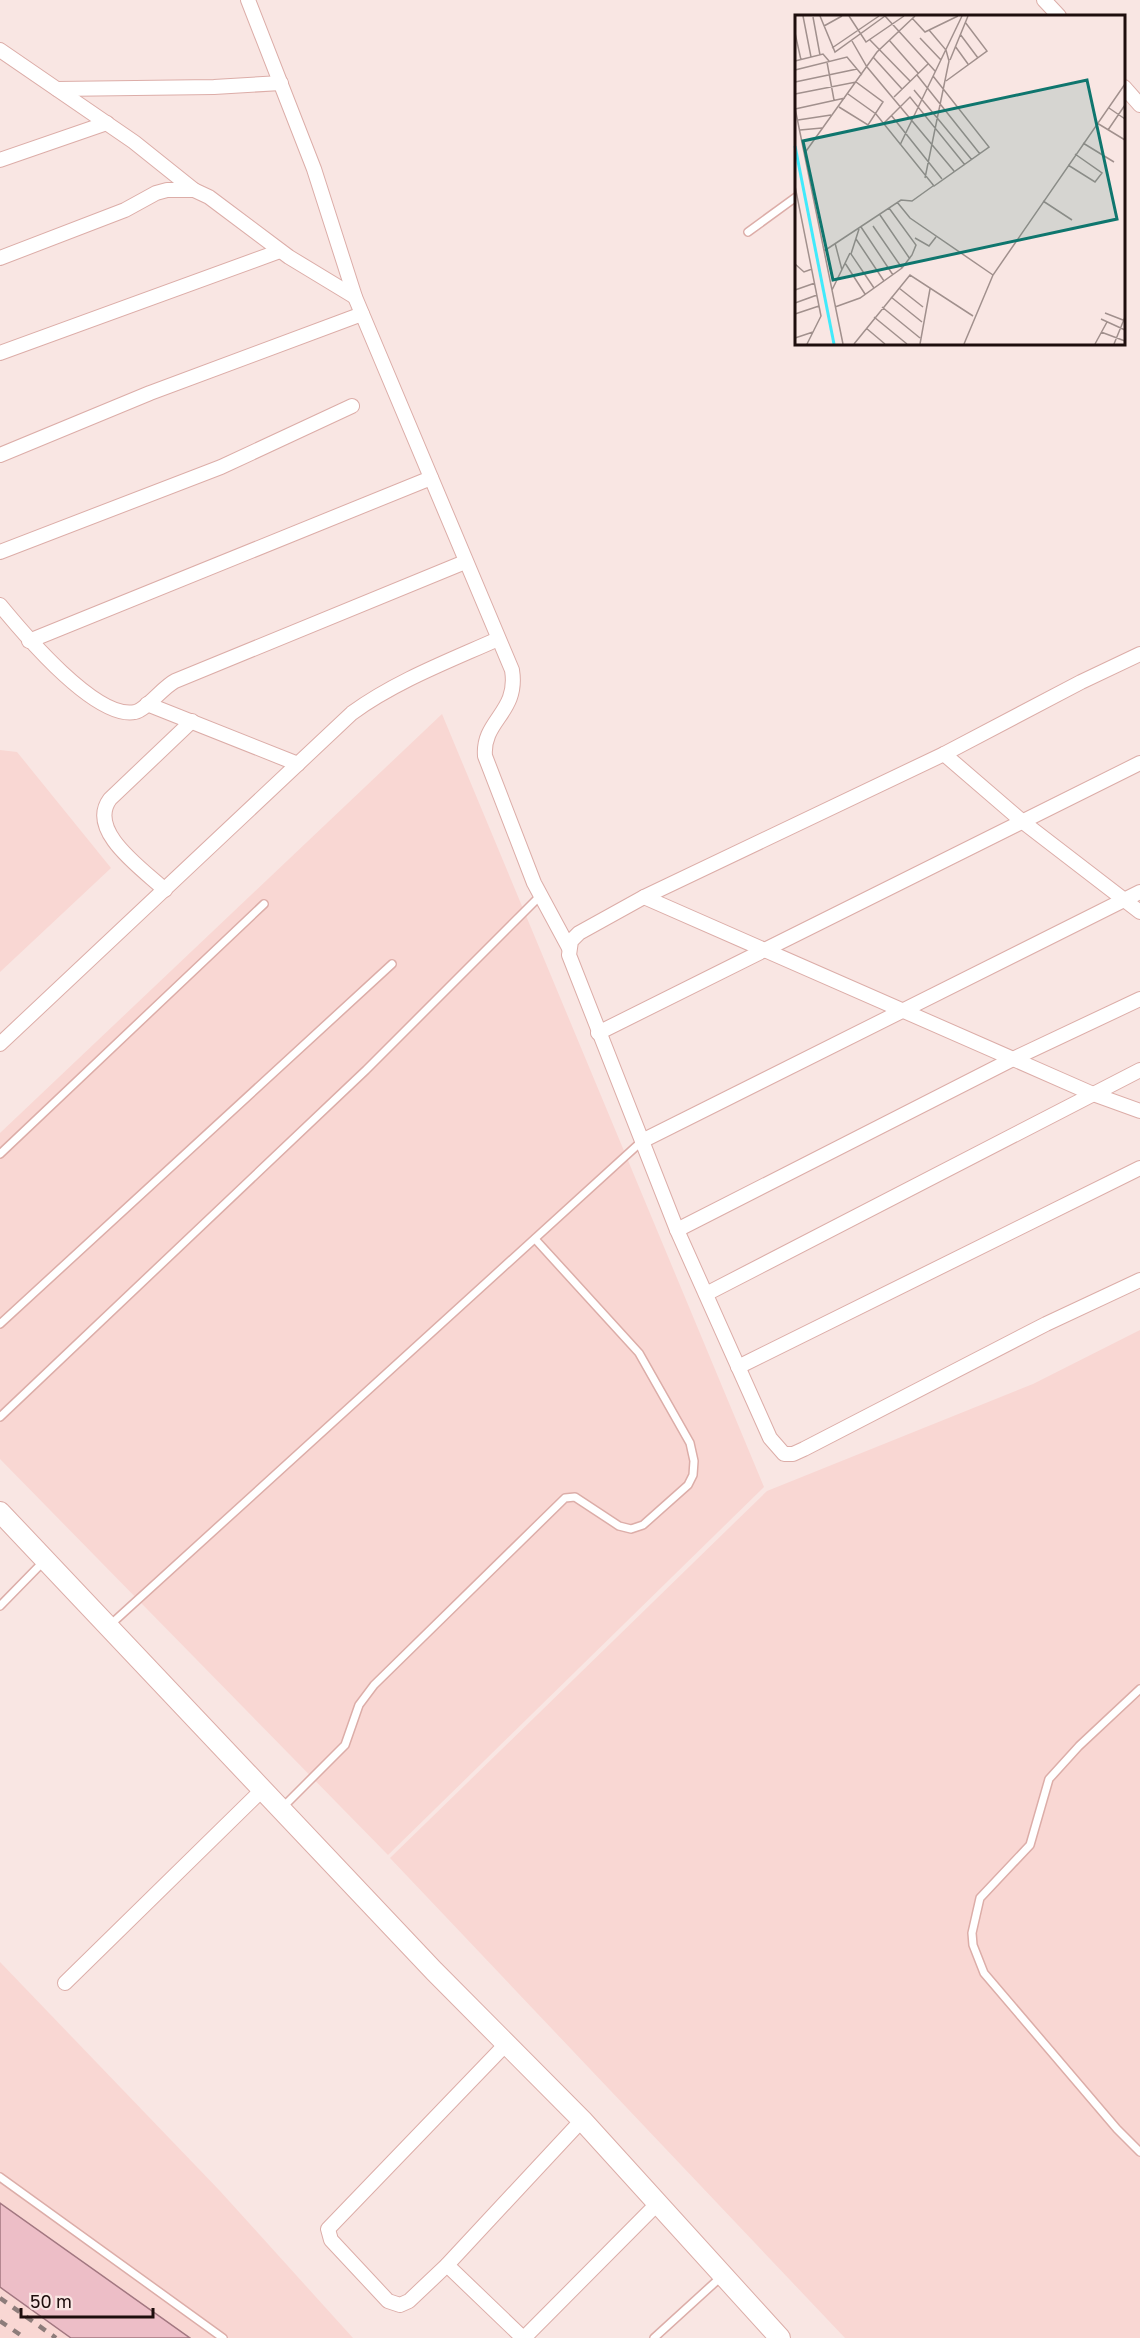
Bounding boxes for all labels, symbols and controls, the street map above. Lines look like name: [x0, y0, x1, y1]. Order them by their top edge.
inset map: [795, 15, 1125, 345]
scale bar: [21, 2281, 153, 2319]
text: 50 m: [30, 2290, 72, 2312]

